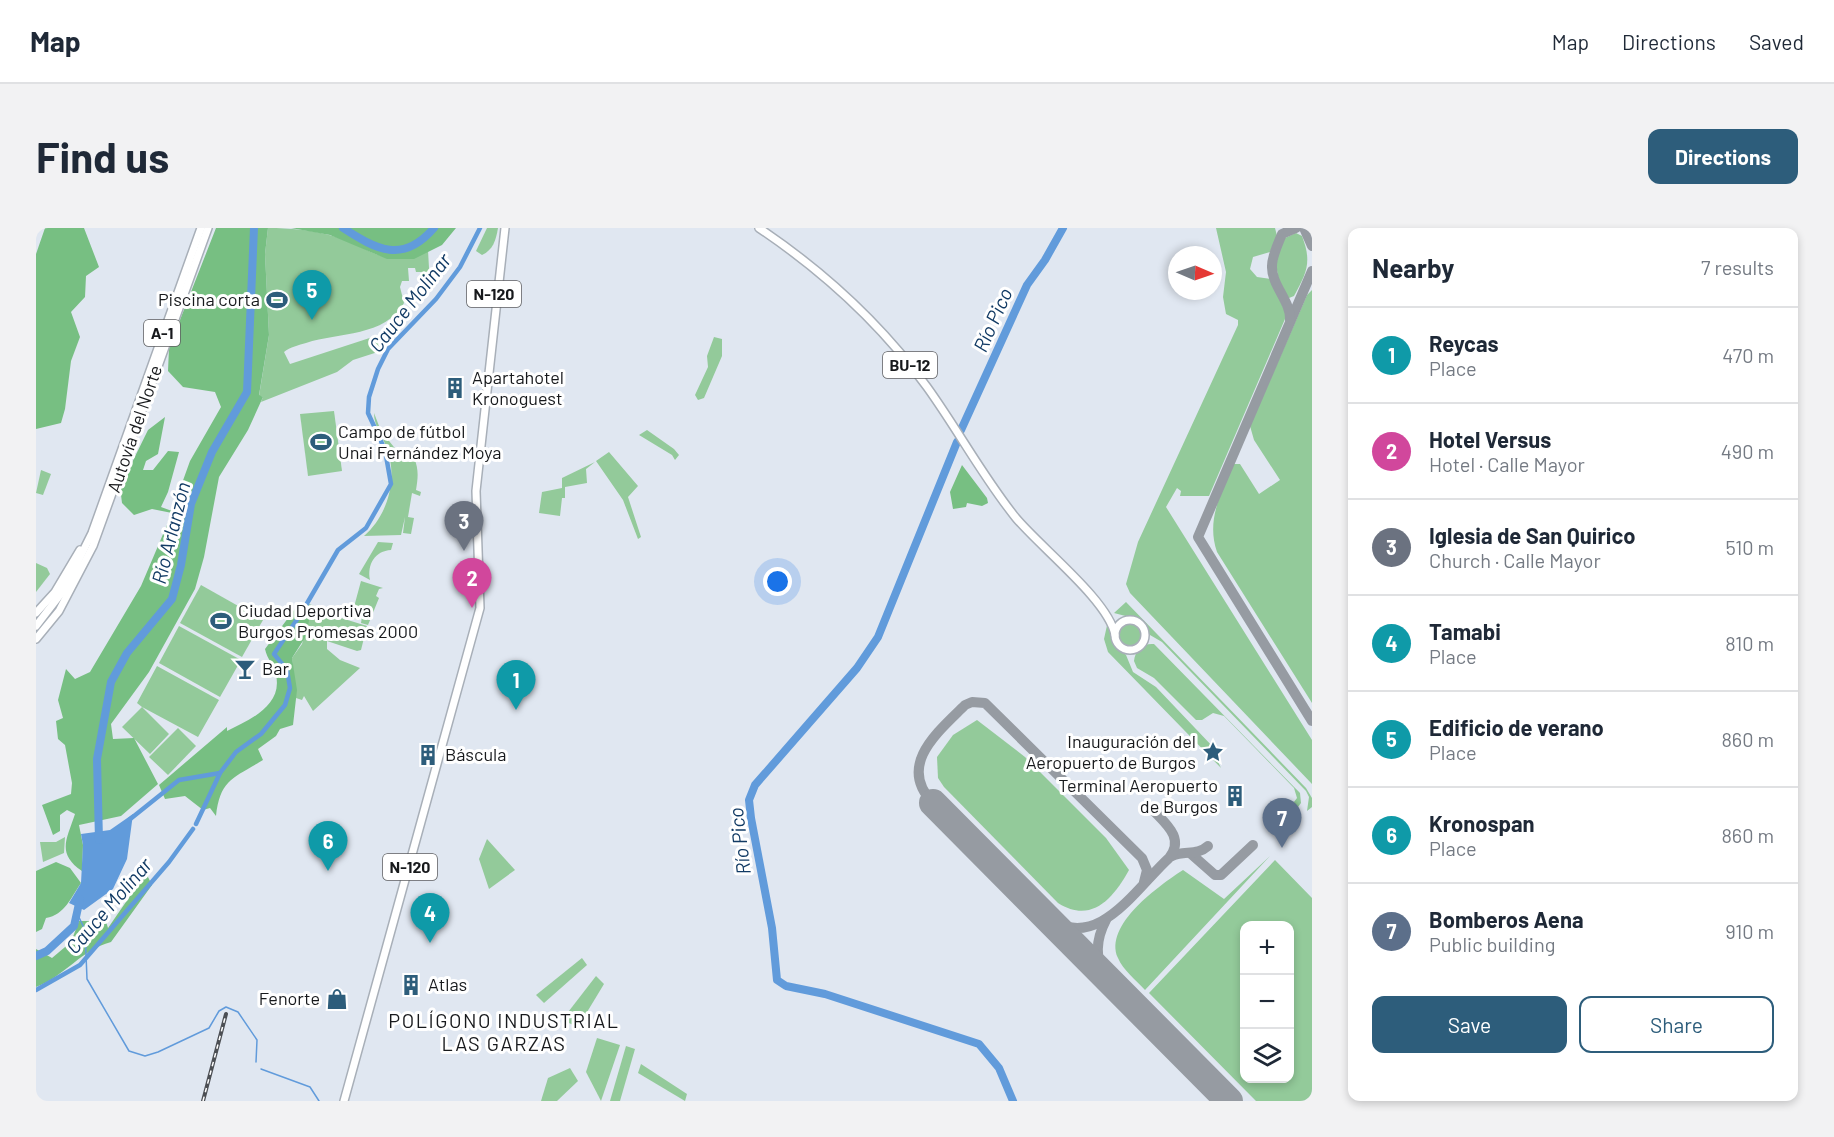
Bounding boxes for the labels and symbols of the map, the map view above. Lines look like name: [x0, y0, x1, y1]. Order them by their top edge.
north arrow: [1168, 246, 1222, 300]
water label: Cauce Molinar: [363, 247, 456, 357]
pin: 5: [292, 270, 332, 320]
road number: N-120: [467, 281, 521, 307]
water label: Río Pico: [967, 284, 1017, 355]
place label: Piscina corta: [158, 288, 260, 310]
sports icon: Piscina corta: [265, 288, 289, 312]
road number: A-1: [144, 320, 180, 346]
road number: BU-12: [883, 352, 937, 378]
street label: Autovía del Norte: [102, 362, 166, 495]
place label: Apartahotel Kronoguest: [472, 366, 564, 409]
building icon: Apartahotel Kronoguest: [443, 376, 467, 400]
place label: Campo de fútbol Unai Fernández Moya: [338, 420, 502, 463]
sports icon: Campo de fútbol Unai Fernández Moya: [309, 430, 333, 454]
water label: Río Arlanzón: [146, 479, 194, 586]
pin: 3: [444, 502, 484, 551]
pin: 2: [452, 558, 492, 608]
your location: [763, 567, 792, 596]
place label: Ciudad Deportiva Burgos Promesas 2000: [238, 599, 418, 642]
sports icon: Ciudad Deportiva Burgos Promesas 2000: [209, 609, 233, 633]
bar icon: Bar: [233, 657, 257, 681]
place label: Bar: [262, 657, 289, 679]
pin: 1: [496, 660, 536, 710]
place label: Inauguración del Aeropuerto de Burgos: [1026, 730, 1196, 773]
place icon: Inauguración del Aeropuerto de Burgos: [1201, 740, 1225, 764]
building icon: Báscula: [416, 743, 440, 767]
place label: Báscula: [445, 743, 506, 765]
place label: Terminal Aeropuerto de Burgos: [1058, 774, 1218, 817]
building icon: Terminal Aeropuerto de Burgos: [1223, 784, 1247, 808]
pin: 7: [1262, 798, 1302, 848]
water label: Río Pico: [723, 806, 755, 876]
pin: 6: [308, 822, 348, 871]
water label: Cauce Molinar: [60, 852, 157, 958]
road number: N-120: [383, 854, 437, 880]
pin: 4: [410, 894, 450, 943]
building icon: Atlas: [399, 973, 423, 997]
place label: Atlas: [428, 973, 467, 995]
place label: Fenorte: [259, 987, 320, 1009]
shop icon: Fenorte: [325, 987, 349, 1011]
district label: POLÍGONO INDUSTRIAL LAS GARZAS: [388, 1008, 620, 1055]

